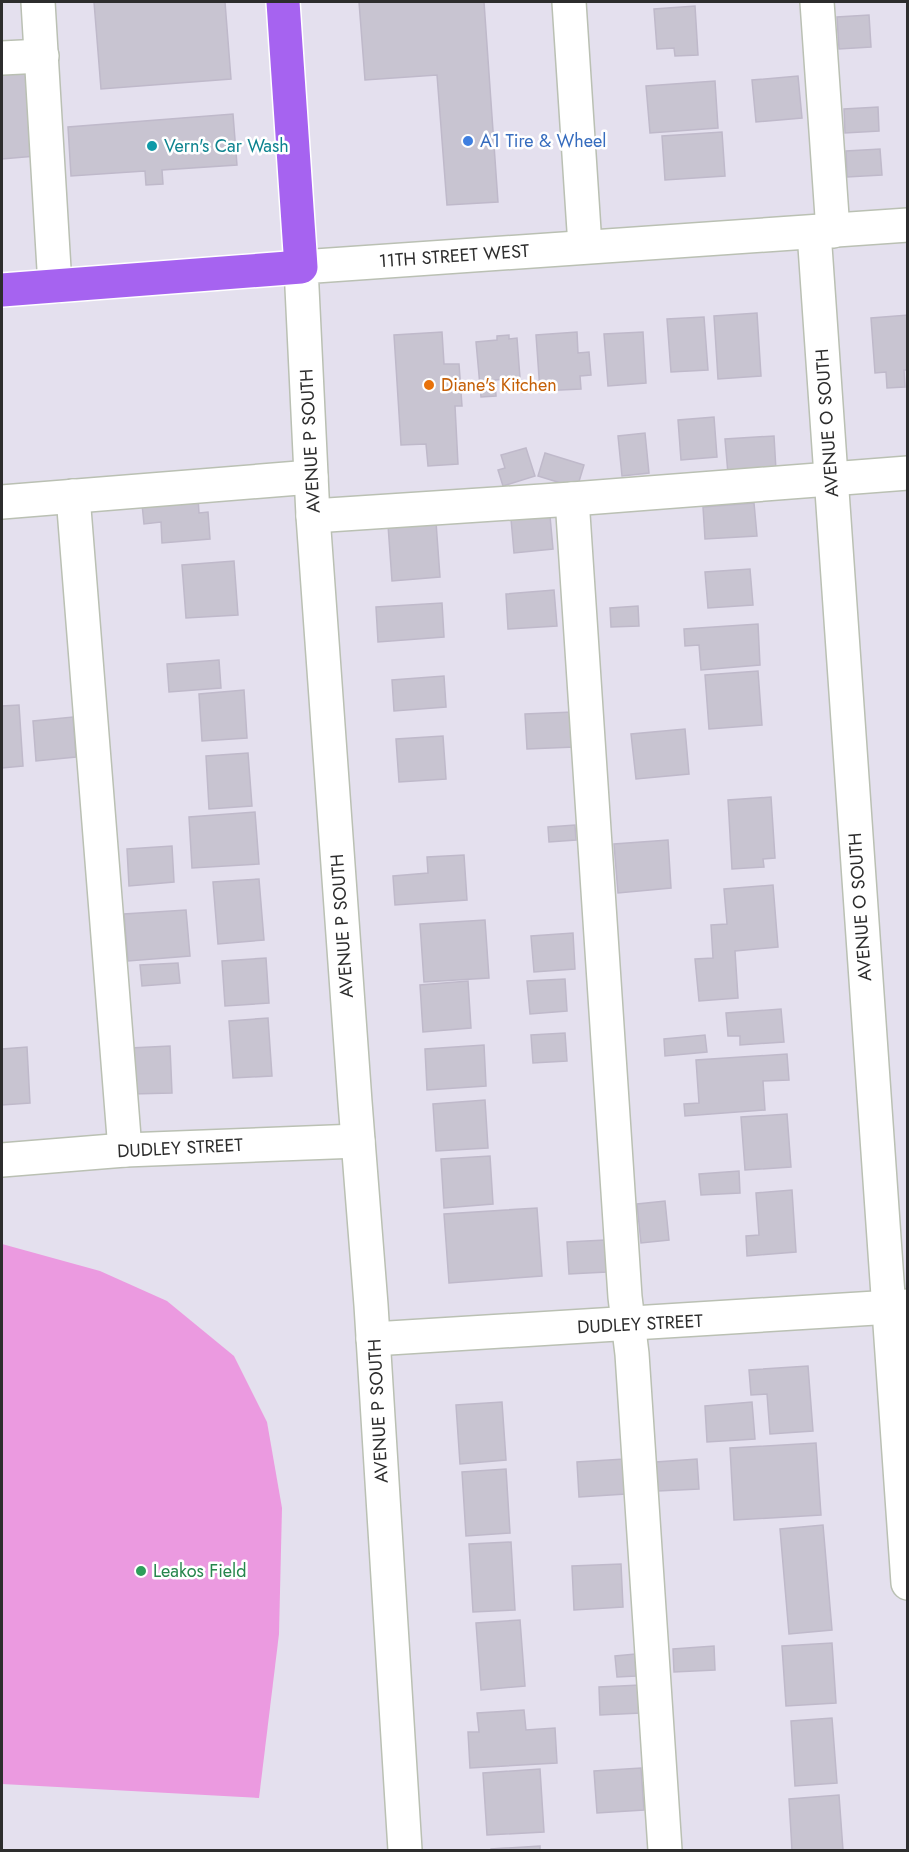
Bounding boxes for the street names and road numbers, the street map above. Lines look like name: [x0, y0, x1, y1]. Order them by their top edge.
street label: 11TH STREET WEST: [378, 238, 531, 274]
street label: AVENUE O SOUTH: [809, 348, 845, 498]
street label: AVENUE P SOUTH: [293, 368, 327, 514]
street label: AVENUE O SOUTH: [842, 832, 878, 982]
street label: AVENUE P SOUTH: [324, 853, 360, 999]
street label: DUDLEY STREET: [117, 1132, 244, 1164]
street label: DUDLEY STREET: [577, 1308, 704, 1340]
street label: AVENUE P SOUTH: [361, 1338, 395, 1484]

